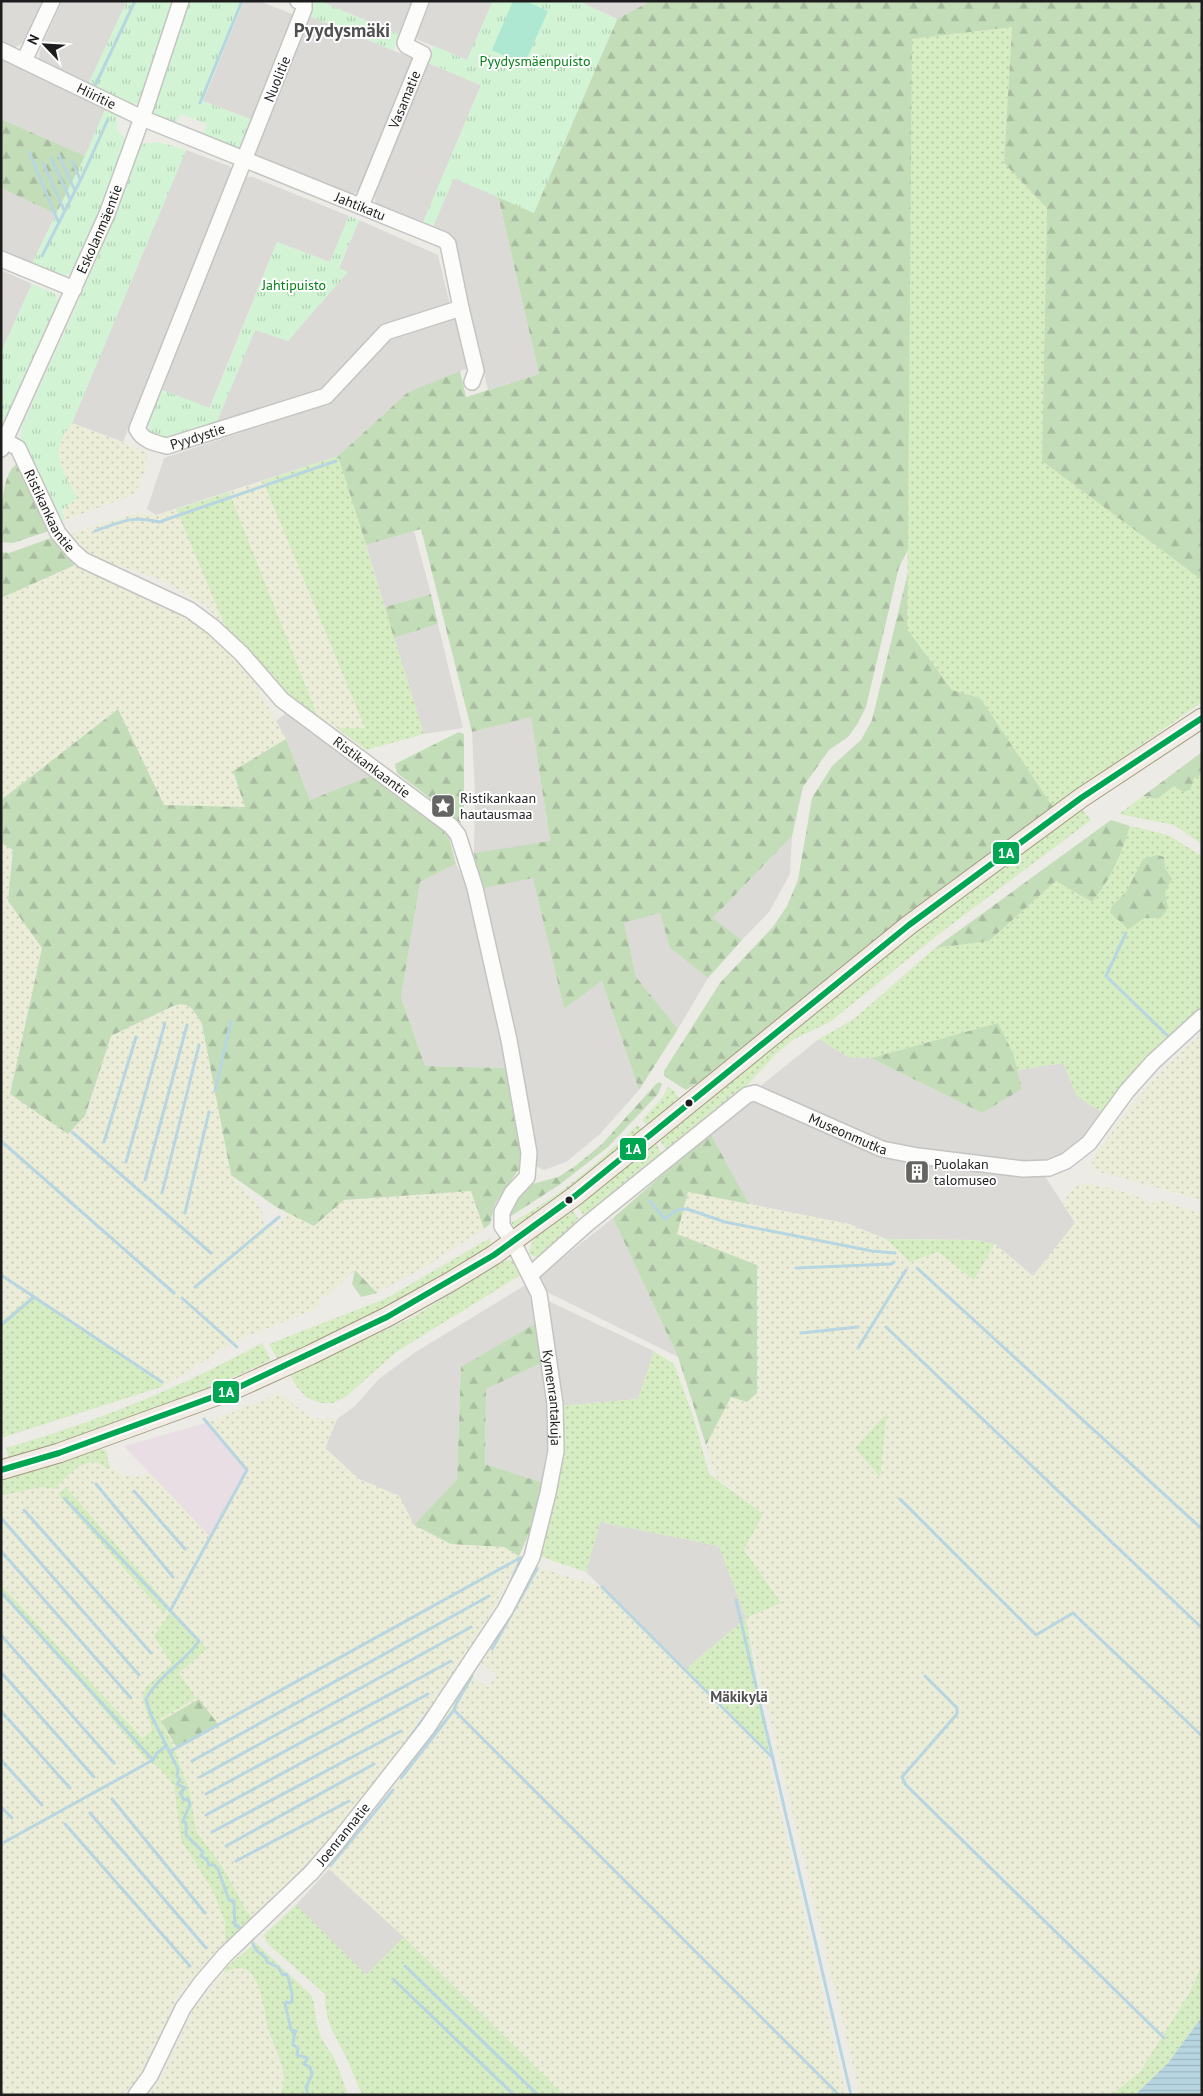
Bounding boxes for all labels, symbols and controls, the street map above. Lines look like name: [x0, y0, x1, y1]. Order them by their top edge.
district label: Pyydysmäki: [294, 18, 390, 42]
north arrow: [20, 20, 70, 70]
text: N: [23, 32, 43, 47]
park label: Pyydysmäenpuisto: [480, 52, 590, 70]
street label: Nuolitie: [260, 53, 294, 105]
street label: Vasamatie: [384, 68, 424, 132]
street label: Hiiritie: [74, 79, 119, 113]
street label: Eskolanmäentie: [72, 182, 126, 276]
street label: Jahtikatu: [331, 188, 388, 225]
park label: Jahtipuisto: [261, 276, 326, 294]
street label: Pyydystie: [168, 419, 227, 453]
street label: Ristikankaantie: [20, 466, 79, 556]
street label: Ristikankaantie: [330, 732, 414, 802]
place label: Ristikankaan hautausmaa: [460, 789, 536, 823]
place icon: Ristikankaan hautausmaa: [430, 793, 456, 819]
line badge: 1A: [992, 841, 1020, 865]
text: 1A: [998, 844, 1015, 862]
unlabelled marker: [684, 1098, 694, 1108]
street label: Museonmutka: [806, 1109, 889, 1159]
line badge: 1A: [619, 1137, 647, 1161]
text: 1A: [625, 1140, 642, 1158]
place label: Puolakan talomuseo: [934, 1155, 997, 1189]
building icon: Puolakan talomuseo: [904, 1159, 930, 1185]
unlabelled marker: [564, 1195, 574, 1205]
street label: Kymenrantakuja: [538, 1349, 565, 1446]
line badge: 1A: [212, 1380, 240, 1404]
text: 1A: [218, 1383, 235, 1401]
district label: Mäkikylä: [710, 1687, 768, 1706]
street label: Joenrannatie: [311, 1799, 374, 1870]

